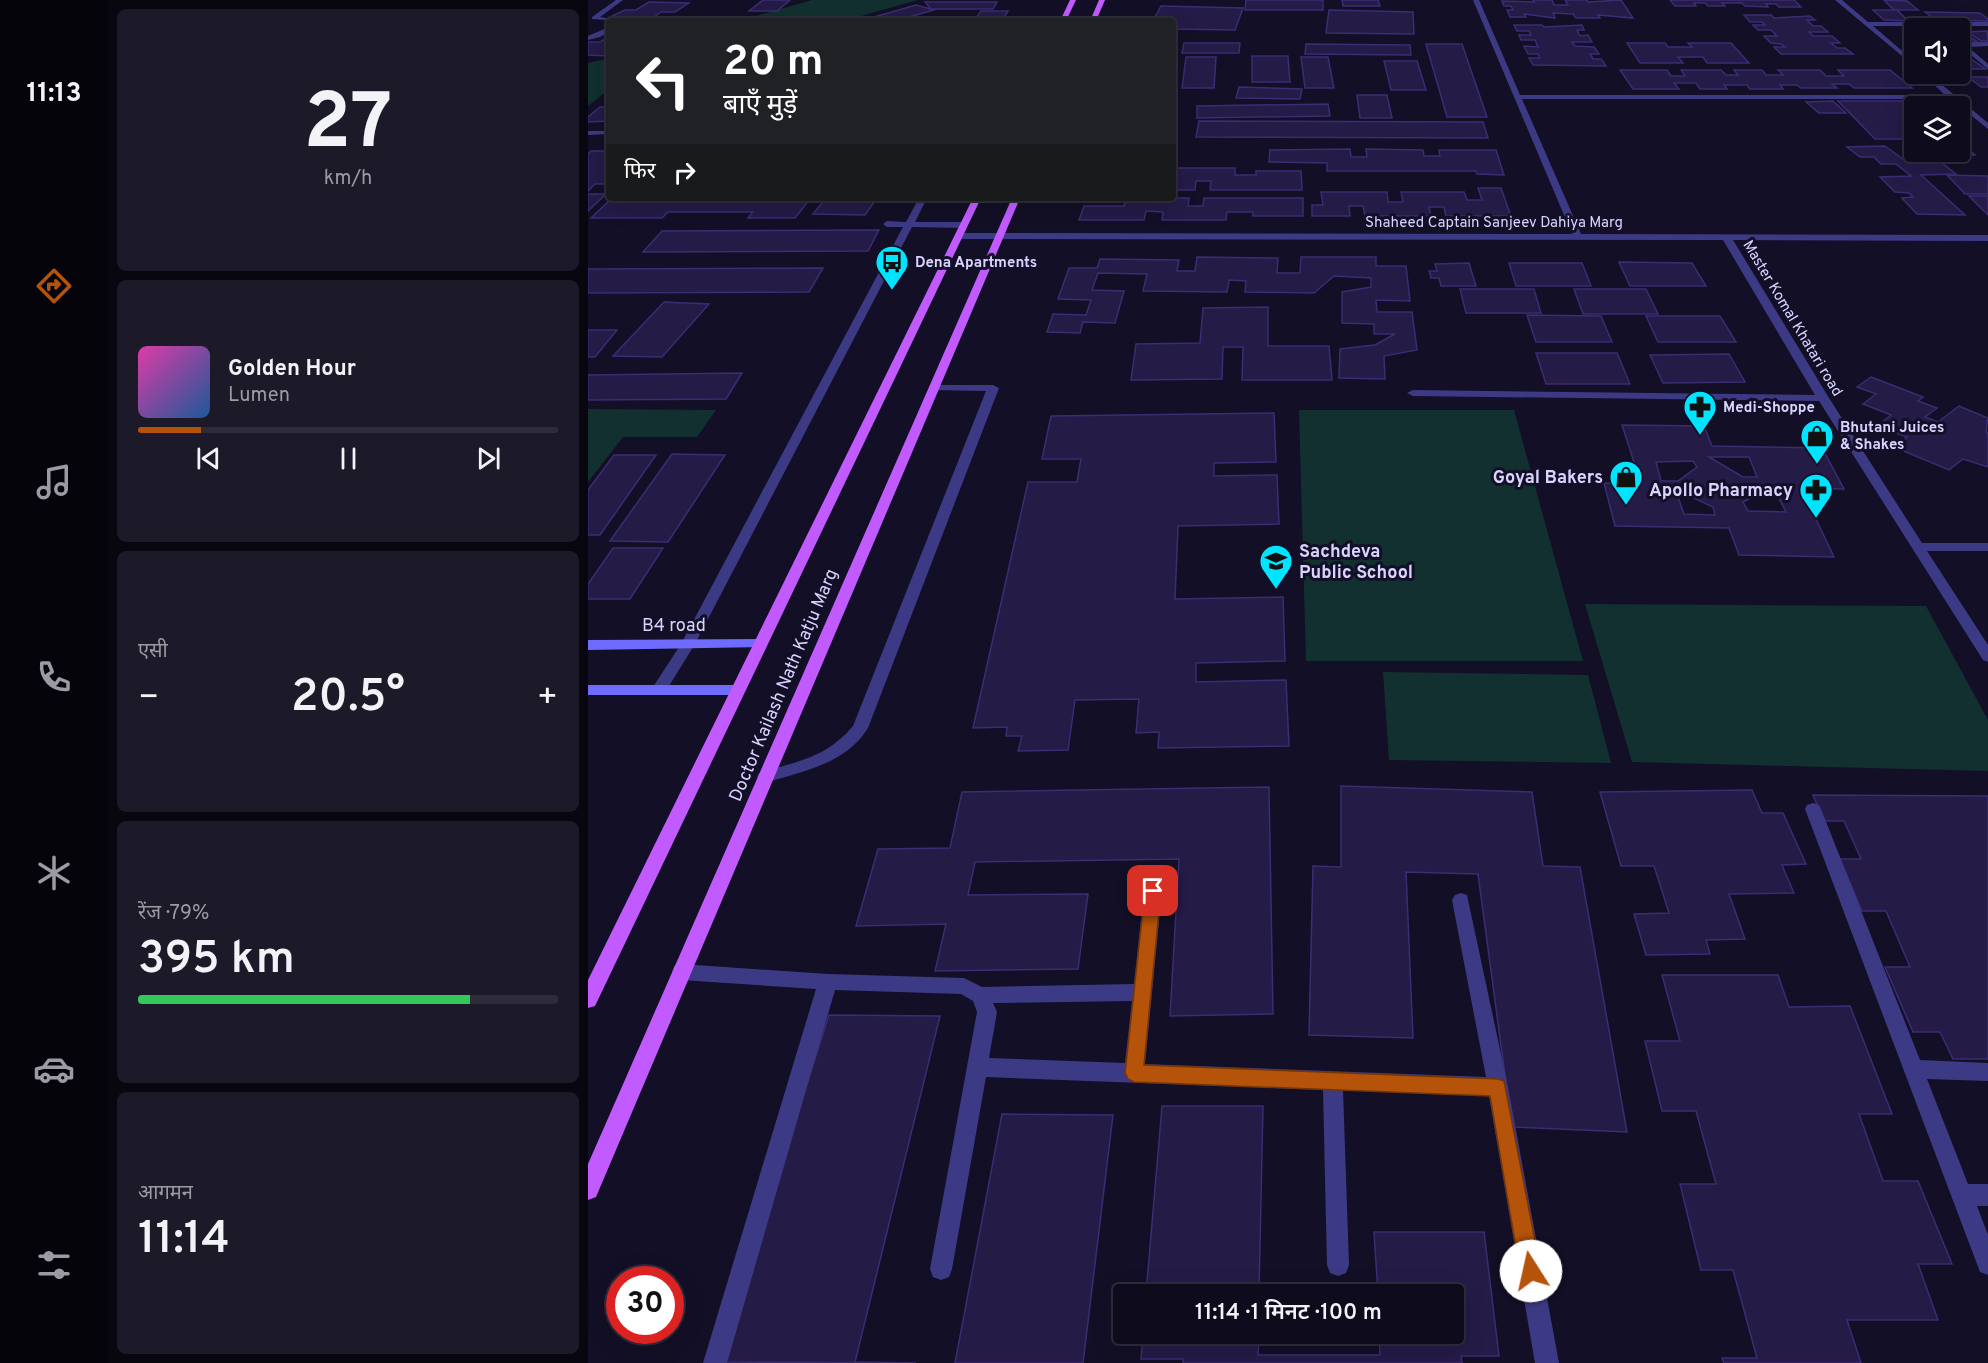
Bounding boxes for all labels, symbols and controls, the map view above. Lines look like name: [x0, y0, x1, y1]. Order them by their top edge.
map controls: [1904, 18, 1970, 162]
button: sound: [1904, 18, 1970, 84]
text: 20 m: [723, 37, 824, 90]
icon: left: [624, 42, 702, 120]
text: 11:13: [26, 77, 82, 111]
text: 27: [304, 77, 392, 176]
text: बाएँ मुड़ें: [723, 89, 797, 123]
button: layers: [1904, 96, 1970, 162]
icon: right: [668, 156, 701, 189]
text: फिर: [624, 159, 656, 186]
text: km/h: [324, 166, 372, 192]
street label: Shaheed Captain Sanjeev Dahiya Marg: [1365, 214, 1623, 233]
street label: Master Komal Khatari road: [1738, 237, 1846, 400]
bus stop icon: Dena Apartments: [874, 244, 910, 291]
place label: Dena Apartments: [915, 254, 1037, 273]
icon: directions: [33, 265, 75, 307]
text: Golden Hour: [228, 356, 356, 383]
text: Lumen: [228, 383, 290, 409]
pharmacy icon: Medi-Shoppe: [1682, 389, 1718, 436]
place label: Medi-Shoppe: [1723, 399, 1815, 418]
shop icon: Bhutani Juices & Shakes: [1799, 418, 1835, 465]
place label: Bhutani Juices & Shakes: [1840, 419, 1944, 455]
icon: previous: [192, 442, 225, 475]
icon: pause: [332, 442, 365, 475]
icon: next: [472, 442, 505, 475]
shop icon: Goyal Bakers: [1608, 459, 1644, 506]
icon: music: [33, 461, 75, 503]
place label: Goyal Bakers: [1493, 467, 1603, 490]
pharmacy icon: Apollo Pharmacy: [1798, 472, 1834, 519]
place label: Apollo Pharmacy: [1649, 480, 1793, 503]
place label: Sachdeva Public School: [1299, 541, 1413, 585]
school or university icon: Sachdeva Public School: [1258, 543, 1294, 590]
street label: Doctor Kailash Nath Katju Marg: [725, 566, 844, 806]
street label: B4 road: [642, 615, 706, 638]
text: एसी: [138, 639, 168, 665]
icon: phone: [33, 656, 75, 698]
text: 20.5°: [291, 670, 405, 727]
text: −: [138, 678, 159, 720]
text: +: [537, 678, 558, 720]
icon: climate: [33, 852, 75, 894]
pin: [1127, 865, 1178, 916]
icon: arrive: [1136, 874, 1169, 907]
text: रेंज · 79%: [138, 901, 209, 927]
text: 395 km: [138, 932, 295, 989]
icon: car: [33, 1048, 75, 1090]
text: आगमन: [138, 1181, 193, 1207]
text: 11:14: [138, 1212, 230, 1269]
position arrow: [1499, 1239, 1563, 1303]
icon: filters: [33, 1244, 75, 1286]
speed limit sign: 30: [606, 1266, 684, 1344]
text: 11:14 · 1 मिनट · 100 m: [1195, 1300, 1382, 1327]

